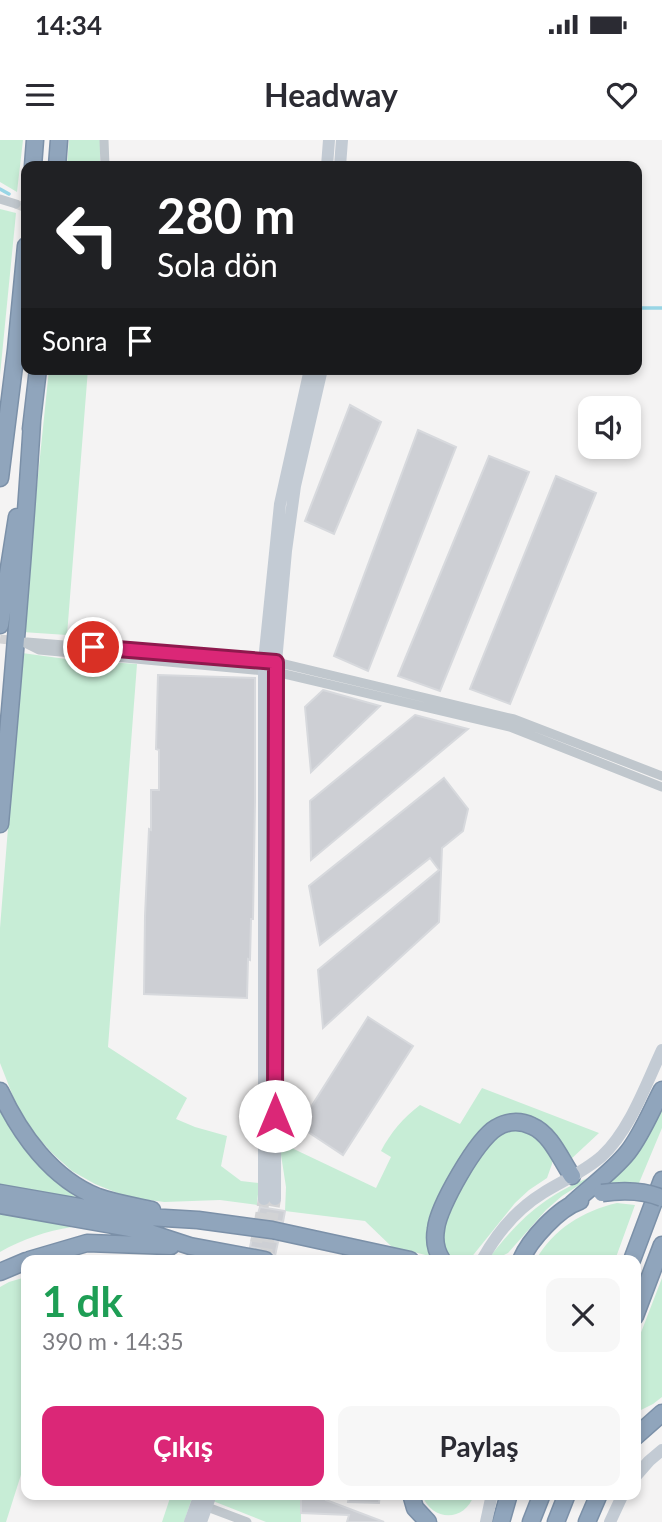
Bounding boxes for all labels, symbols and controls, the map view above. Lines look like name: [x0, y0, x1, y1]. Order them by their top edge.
text: 14:34: [35, 9, 102, 41]
text: Headway: [264, 75, 398, 114]
icon: menu: [21, 76, 59, 114]
icon: heart: [603, 76, 641, 114]
text: 280 m: [157, 186, 295, 244]
icon: left: [42, 189, 133, 280]
text: Sola dön: [157, 245, 278, 284]
icon: arrive: [121, 322, 159, 360]
text: Sonra: [42, 325, 107, 357]
map controls: [578, 396, 641, 459]
button: sound: [578, 396, 641, 459]
pin: [63, 617, 123, 677]
icon: arrive: [74, 628, 112, 666]
position arrow: [238, 1079, 312, 1153]
text: 1 dk: [42, 1276, 123, 1326]
button: close: [546, 1278, 620, 1352]
text: 390 m · 14:35: [42, 1327, 184, 1355]
button: Çıkış: [42, 1406, 324, 1486]
button: Paylaş: [338, 1406, 620, 1486]

